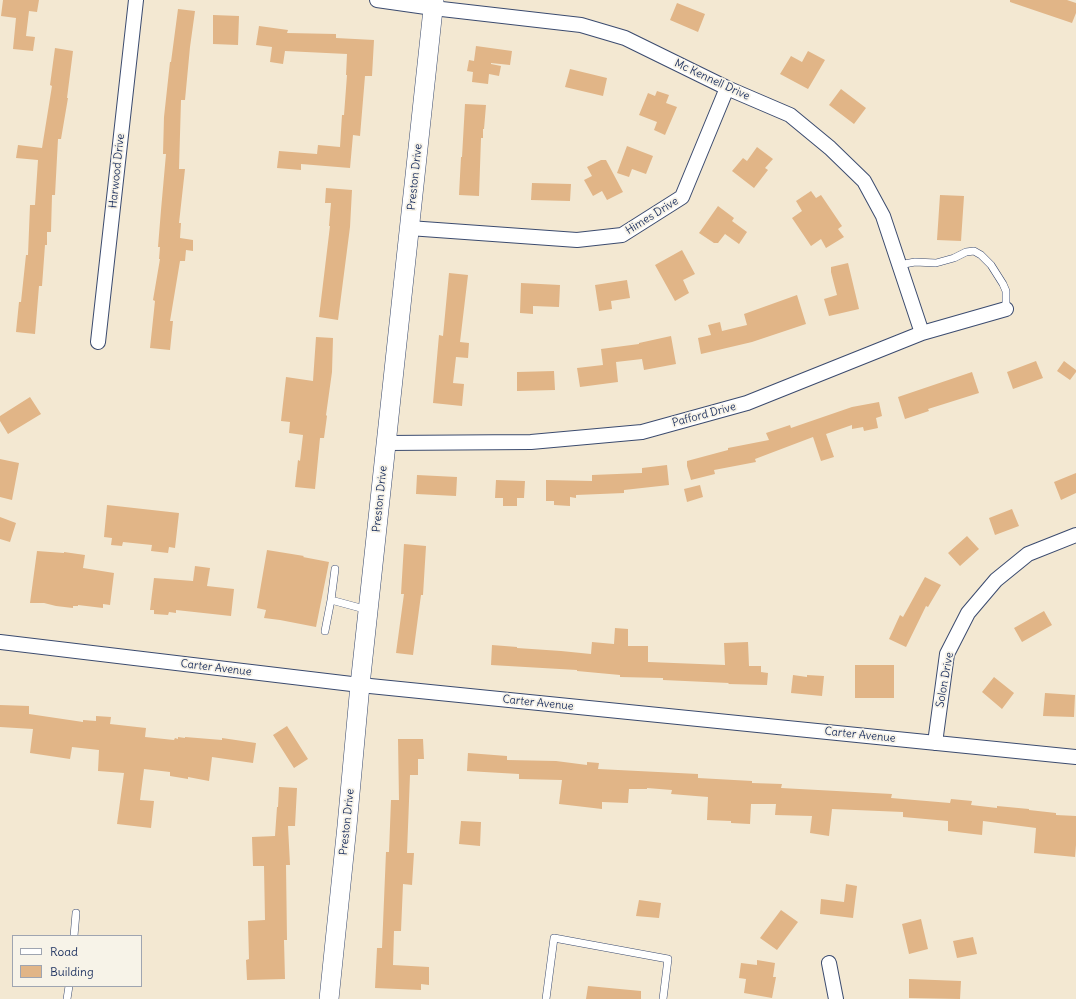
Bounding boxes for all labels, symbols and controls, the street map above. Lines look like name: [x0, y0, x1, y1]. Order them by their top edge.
street label: Mc Kennell Drive: [672, 57, 752, 103]
street label: Harwood Drive: [107, 133, 127, 209]
street label: Preston Drive: [405, 143, 425, 211]
street label: Himes Drive: [623, 195, 681, 237]
street label: Pafford Drive: [671, 400, 737, 430]
street label: Preston Drive: [370, 465, 390, 533]
street label: Solon Drive: [934, 651, 956, 709]
street label: Carter Avenue: [180, 657, 252, 679]
street label: Carter Avenue: [502, 693, 574, 713]
street label: Carter Avenue: [824, 725, 896, 745]
street label: Preston Drive: [337, 788, 357, 856]
legend: [12, 935, 142, 987]
text: Road: [50, 944, 78, 959]
text: Building: [50, 964, 94, 979]

